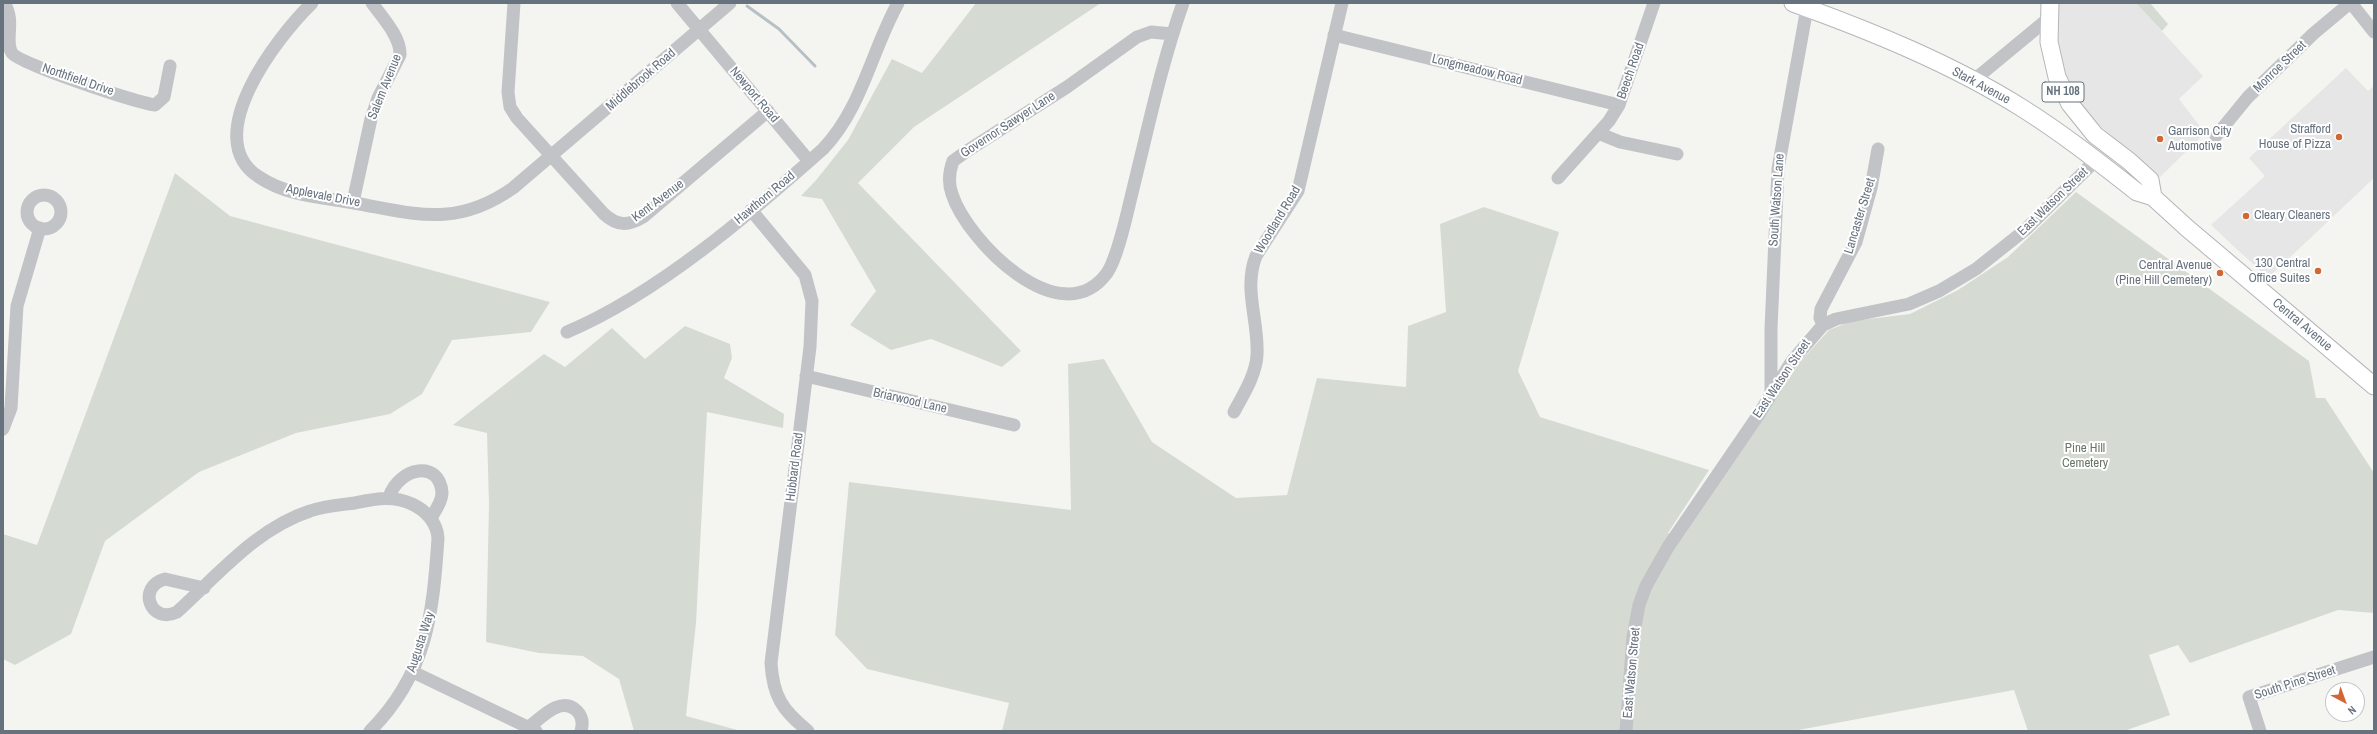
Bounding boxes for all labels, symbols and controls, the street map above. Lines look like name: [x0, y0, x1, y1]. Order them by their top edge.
street label: Monroe Street: [2250, 38, 2310, 96]
street label: Beech Road: [1614, 41, 1648, 101]
street label: Middlebrook Road: [603, 46, 679, 114]
street label: Longmeadow Road: [1430, 51, 1524, 89]
street label: Salem Avenue: [365, 52, 405, 122]
street label: Northfield Drive: [40, 60, 116, 100]
street label: Newport Road: [726, 64, 782, 126]
street label: Stark Avenue: [1949, 64, 2013, 108]
road number: NH 108: [2042, 82, 2084, 102]
street label: Governor Sawyer Lane: [958, 89, 1058, 161]
place label: Strafford House of Pizza: [2259, 122, 2331, 153]
place label: Garrison City Automotive: [2168, 124, 2231, 155]
marker: Strafford House of Pizza: [2334, 132, 2344, 142]
marker: Garrison City Automotive: [2155, 134, 2165, 144]
street label: South Watson Lane: [1766, 153, 1788, 247]
street label: East Watson Street: [2015, 165, 2091, 239]
street label: Hawthorn Road: [732, 168, 798, 228]
street label: Kent Avenue: [629, 176, 687, 226]
street label: Lancaster Street: [1841, 176, 1879, 256]
street label: Applevale Drive: [285, 181, 361, 211]
street label: Woodland Road: [1252, 183, 1304, 257]
place label: Cleary Cleaners: [2254, 208, 2330, 224]
marker: Cleary Cleaners: [2241, 211, 2251, 221]
place label: 130 Central Office Suites: [2249, 256, 2310, 287]
place label: Central Avenue (Pine Hill Cemetery): [2115, 258, 2212, 289]
marker: 130 Central Office Suites: [2313, 266, 2323, 276]
marker: Central Avenue (Pine Hill Cemetery): [2215, 268, 2225, 278]
street label: Central Avenue: [2269, 295, 2335, 355]
street label: East Watson Street: [1750, 337, 1814, 421]
street label: Briarwood Lane: [872, 385, 948, 417]
street label: Hubbard Road: [783, 432, 807, 502]
park label: Pine Hill Cemetery: [2062, 441, 2108, 472]
street label: Augusta Way: [404, 610, 438, 674]
street label: East Watson Street: [1620, 627, 1644, 719]
street label: South Pine Street: [2253, 663, 2337, 703]
north arrow: [2325, 682, 2365, 722]
text: N: [2345, 703, 2359, 718]

